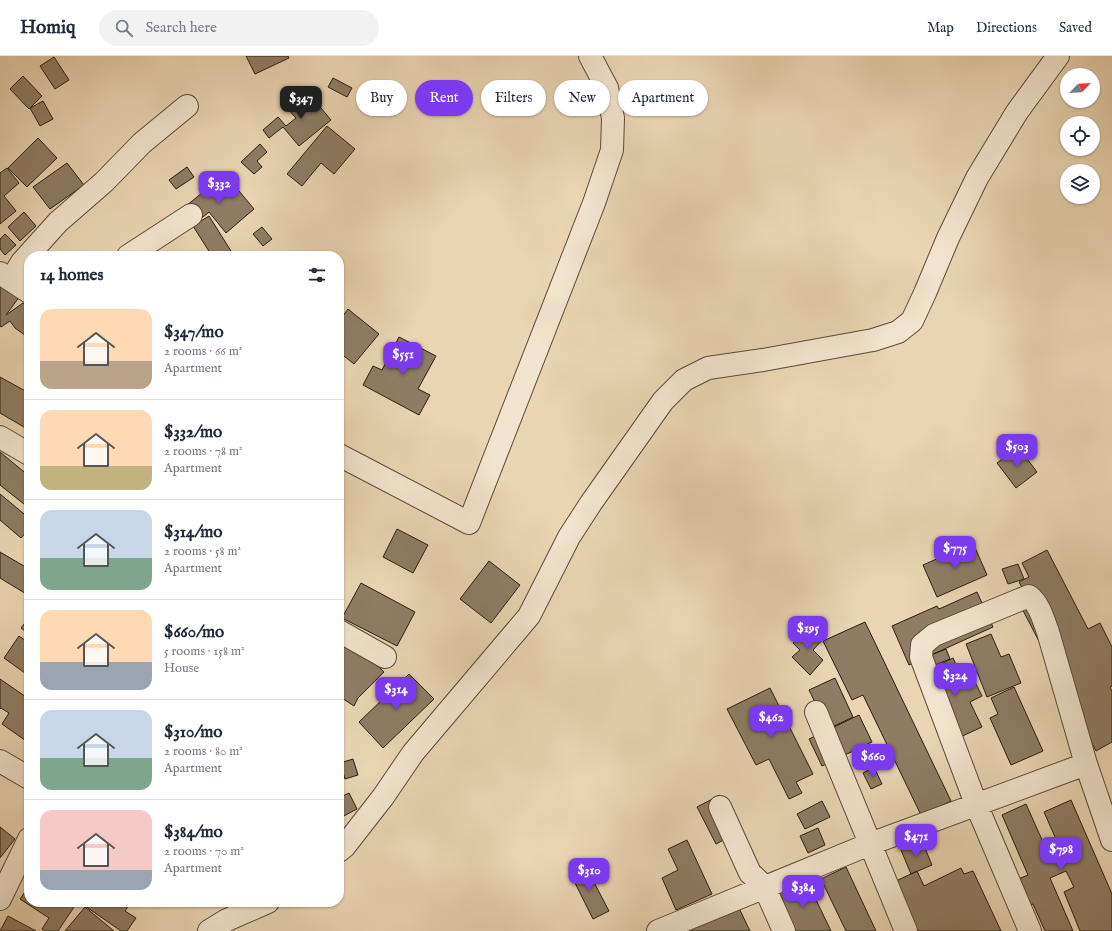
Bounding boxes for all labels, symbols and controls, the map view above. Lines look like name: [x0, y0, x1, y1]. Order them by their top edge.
search box: [99, 10, 379, 46]
text: Homiq: [20, 16, 75, 40]
icon: search: [113, 17, 135, 39]
text: Search here: [145, 18, 217, 37]
text: Map: [927, 19, 954, 37]
text: Directions: [976, 19, 1037, 37]
text: Saved: [1059, 19, 1092, 37]
north arrow: [1060, 68, 1100, 108]
map controls: [1060, 68, 1100, 204]
chip: Buy: [356, 80, 407, 116]
chip: Rent: [415, 80, 473, 116]
chip: Filters: [481, 80, 546, 116]
chip: New: [554, 80, 610, 116]
chip: Apartment: [618, 80, 708, 116]
pin: $347: [277, 86, 325, 120]
text: $347: [289, 90, 313, 107]
button: locate: [1060, 116, 1100, 156]
button: layers: [1060, 164, 1100, 204]
pin: $332: [195, 171, 243, 205]
text: $332: [207, 175, 231, 192]
icon: filters: [306, 264, 328, 286]
text: 14 homes: [40, 265, 103, 286]
text: $347/mo: [164, 322, 224, 343]
icon: home: [72, 325, 120, 373]
pin: $551: [379, 342, 427, 376]
text: 2 rooms · 66 m²: [164, 343, 242, 360]
text: $551: [392, 346, 414, 363]
text: Apartment: [164, 360, 222, 377]
text: $332/mo: [164, 422, 222, 443]
icon: home: [72, 426, 120, 474]
pin: $503: [993, 434, 1041, 468]
text: $503: [1005, 438, 1029, 455]
text: 2 rooms · 78 m²: [164, 443, 243, 460]
text: Apartment: [164, 460, 222, 477]
text: $314/mo: [164, 522, 222, 543]
icon: home: [72, 526, 120, 574]
pin: $775: [931, 536, 979, 570]
text: $775: [943, 540, 967, 557]
text: 2 rooms · 58 m²: [164, 543, 241, 560]
text: Apartment: [164, 560, 222, 577]
pin: $195: [784, 616, 832, 650]
text: $195: [797, 620, 819, 637]
text: $660/mo: [164, 622, 224, 643]
icon: home: [72, 626, 120, 674]
text: 5 rooms · 158 m²: [164, 643, 245, 660]
text: House: [164, 660, 199, 677]
pin: $324: [931, 663, 979, 697]
text: $324: [943, 667, 967, 684]
pin: $314: [372, 677, 420, 711]
text: $314: [384, 681, 408, 698]
pin: $462: [747, 705, 795, 739]
text: $462: [758, 709, 784, 726]
text: $310/mo: [164, 722, 222, 743]
icon: home: [72, 726, 120, 774]
text: 2 rooms · 80 m²: [164, 743, 243, 760]
pin: $660: [849, 744, 897, 778]
text: $660: [861, 748, 885, 765]
text: Apartment: [164, 760, 222, 777]
text: $384/mo: [164, 822, 223, 843]
pin: $471: [892, 824, 940, 858]
icon: home: [72, 826, 120, 874]
text: $471: [904, 828, 928, 845]
pin: $798: [1037, 837, 1085, 871]
text: $798: [1049, 841, 1073, 858]
text: 2 rooms · 70 m²: [164, 843, 244, 860]
pin: $310: [565, 858, 613, 892]
text: Apartment: [164, 860, 222, 877]
text: $310: [577, 862, 601, 879]
pin: $384: [779, 875, 827, 909]
text: $384: [791, 879, 815, 896]

